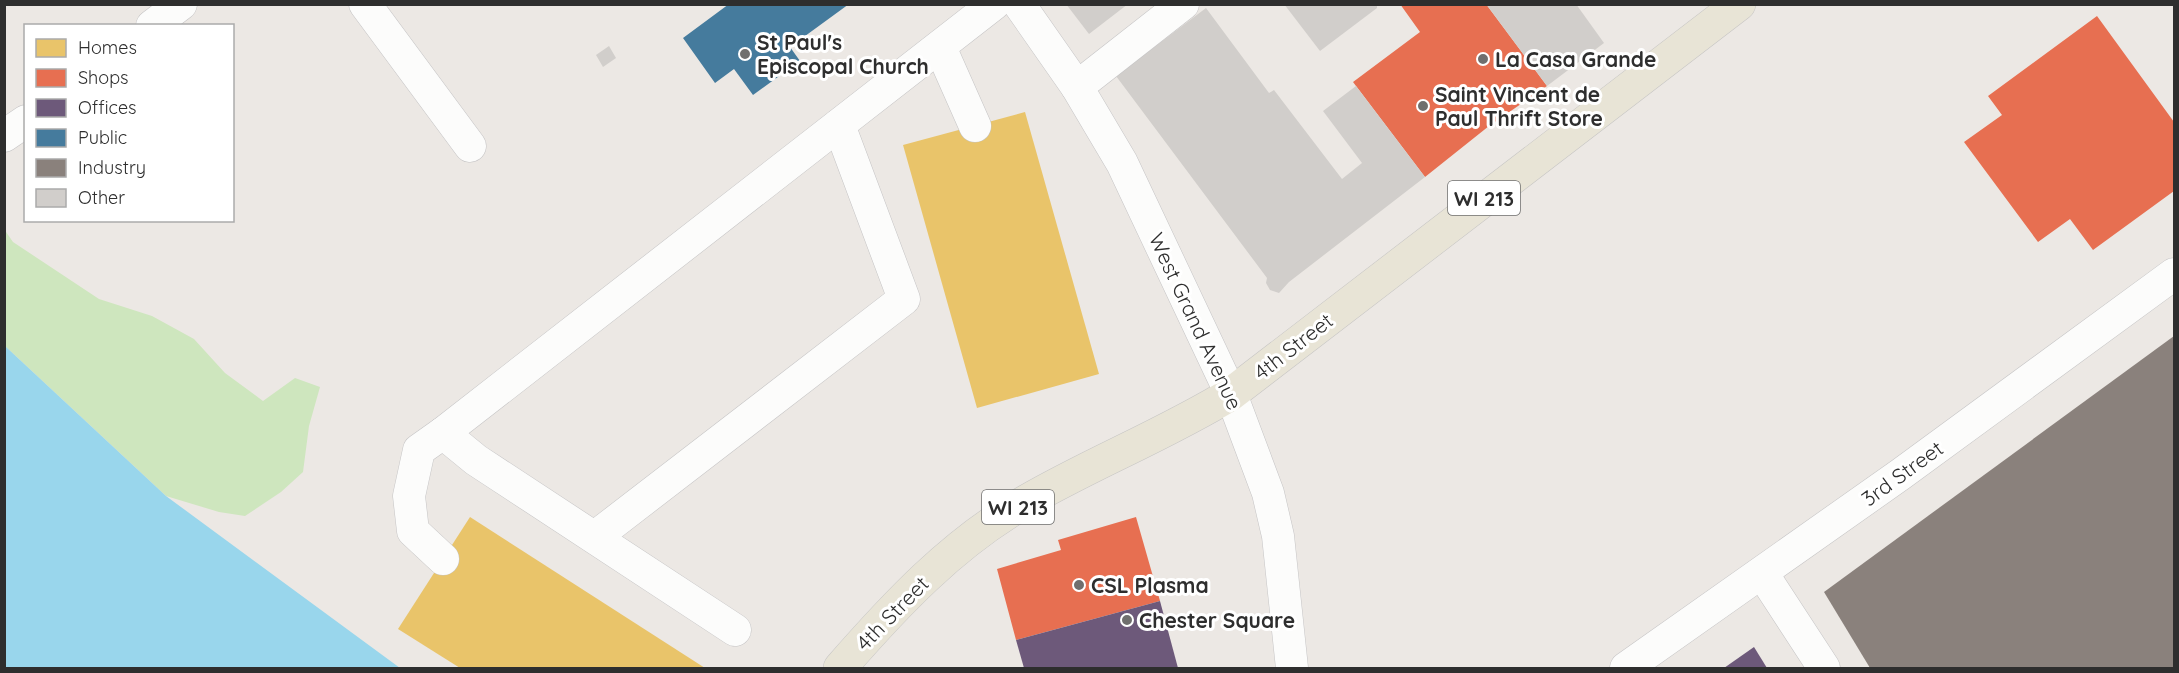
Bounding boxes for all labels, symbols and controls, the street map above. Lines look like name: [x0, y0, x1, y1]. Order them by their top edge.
legend: [24, 24, 234, 222]
place label: St Paul's Episcopal Church: [757, 29, 929, 79]
text: Homes: [78, 36, 137, 59]
place label: La Casa Grande: [1495, 46, 1656, 72]
marker: St Paul's Episcopal Church: [738, 47, 752, 61]
marker: La Casa Grande: [1476, 52, 1490, 66]
text: Shops: [78, 66, 129, 89]
place label: Saint Vincent de Paul Thrift Store: [1435, 81, 1603, 131]
text: Offices: [78, 96, 137, 119]
marker: Saint Vincent de Paul Thrift Store: [1416, 99, 1430, 113]
text: Public: [78, 126, 127, 149]
text: Industry: [78, 156, 146, 179]
road number: WI 213: [1448, 181, 1520, 215]
text: Other: [78, 186, 125, 209]
street label: West Grand Avenue: [1144, 228, 1248, 414]
street label: 4th Street: [1248, 307, 1338, 385]
street label: 3rd Street: [1856, 435, 1948, 511]
road number: WI 213: [982, 490, 1054, 524]
street label: 4th Street: [850, 570, 934, 656]
place label: CSL Plasma: [1091, 572, 1209, 598]
marker: CSL Plasma: [1072, 578, 1086, 592]
place label: Chester Square: [1139, 607, 1295, 633]
marker: Chester Square: [1120, 613, 1134, 627]

